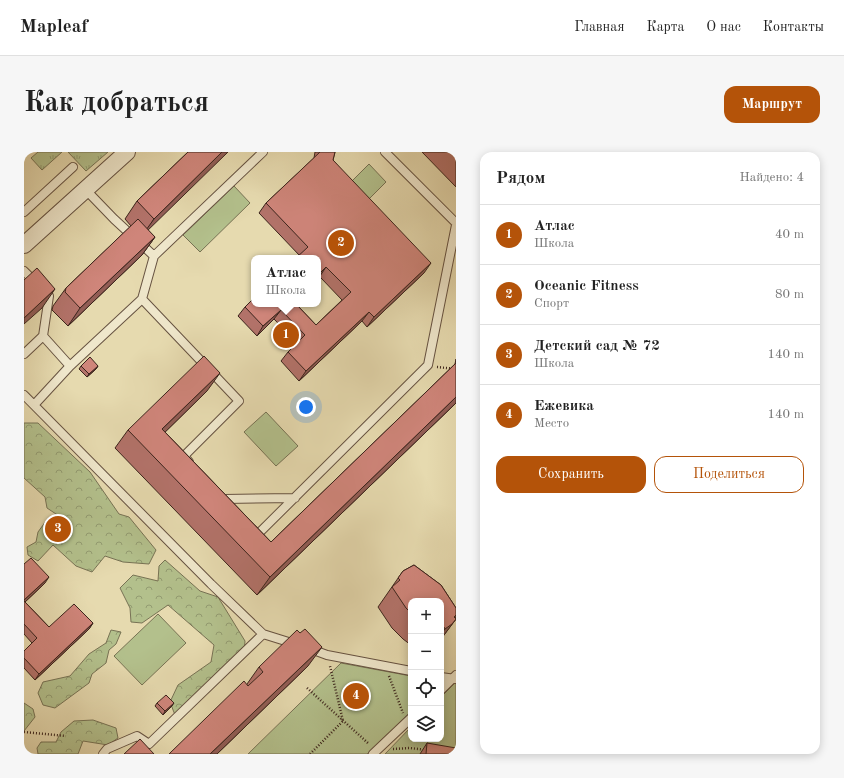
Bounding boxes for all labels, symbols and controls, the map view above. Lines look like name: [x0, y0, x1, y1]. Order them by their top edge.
text: Mapleaf: [20, 18, 88, 37]
text: Главная: [574, 20, 624, 34]
text: Карта: [646, 20, 684, 34]
text: О нас: [706, 20, 741, 34]
text: Контакты: [763, 20, 824, 34]
button: Маршрут: [724, 86, 820, 123]
text: Как добраться: [24, 90, 209, 118]
text: Рядом: [496, 170, 545, 187]
text: Найдено: 4: [740, 171, 804, 184]
text: Атлас: [534, 219, 575, 234]
pin: 2: [328, 228, 354, 258]
text: 1: [505, 228, 513, 241]
text: 40 m: [775, 228, 804, 241]
text: Школа: [534, 237, 574, 250]
popup: [251, 255, 321, 307]
text: Атлас: [266, 266, 306, 281]
text: Oceanic Fitness: [534, 279, 639, 294]
text: Школа: [266, 284, 306, 297]
text: 2: [505, 288, 513, 301]
text: 80 m: [775, 288, 804, 301]
text: Спорт: [534, 297, 569, 310]
pin: 1: [273, 320, 299, 350]
text: Детский сад № 72: [534, 339, 660, 354]
text: 3: [505, 348, 513, 361]
text: 140 m: [767, 348, 804, 361]
text: Школа: [534, 357, 574, 370]
your location: [296, 397, 316, 417]
text: Ежевика: [534, 399, 594, 414]
text: 4: [505, 408, 513, 421]
text: 140 m: [767, 408, 804, 421]
text: Место: [534, 417, 569, 430]
button: Сохранить: [496, 456, 646, 493]
button: Поделиться: [654, 456, 804, 493]
pin: 3: [45, 514, 71, 544]
map controls: [408, 598, 444, 742]
button: +: [408, 598, 444, 634]
button: −: [408, 634, 444, 670]
button: locate: [408, 670, 444, 706]
pin: 4: [343, 681, 369, 711]
button: layers: [408, 706, 444, 742]

